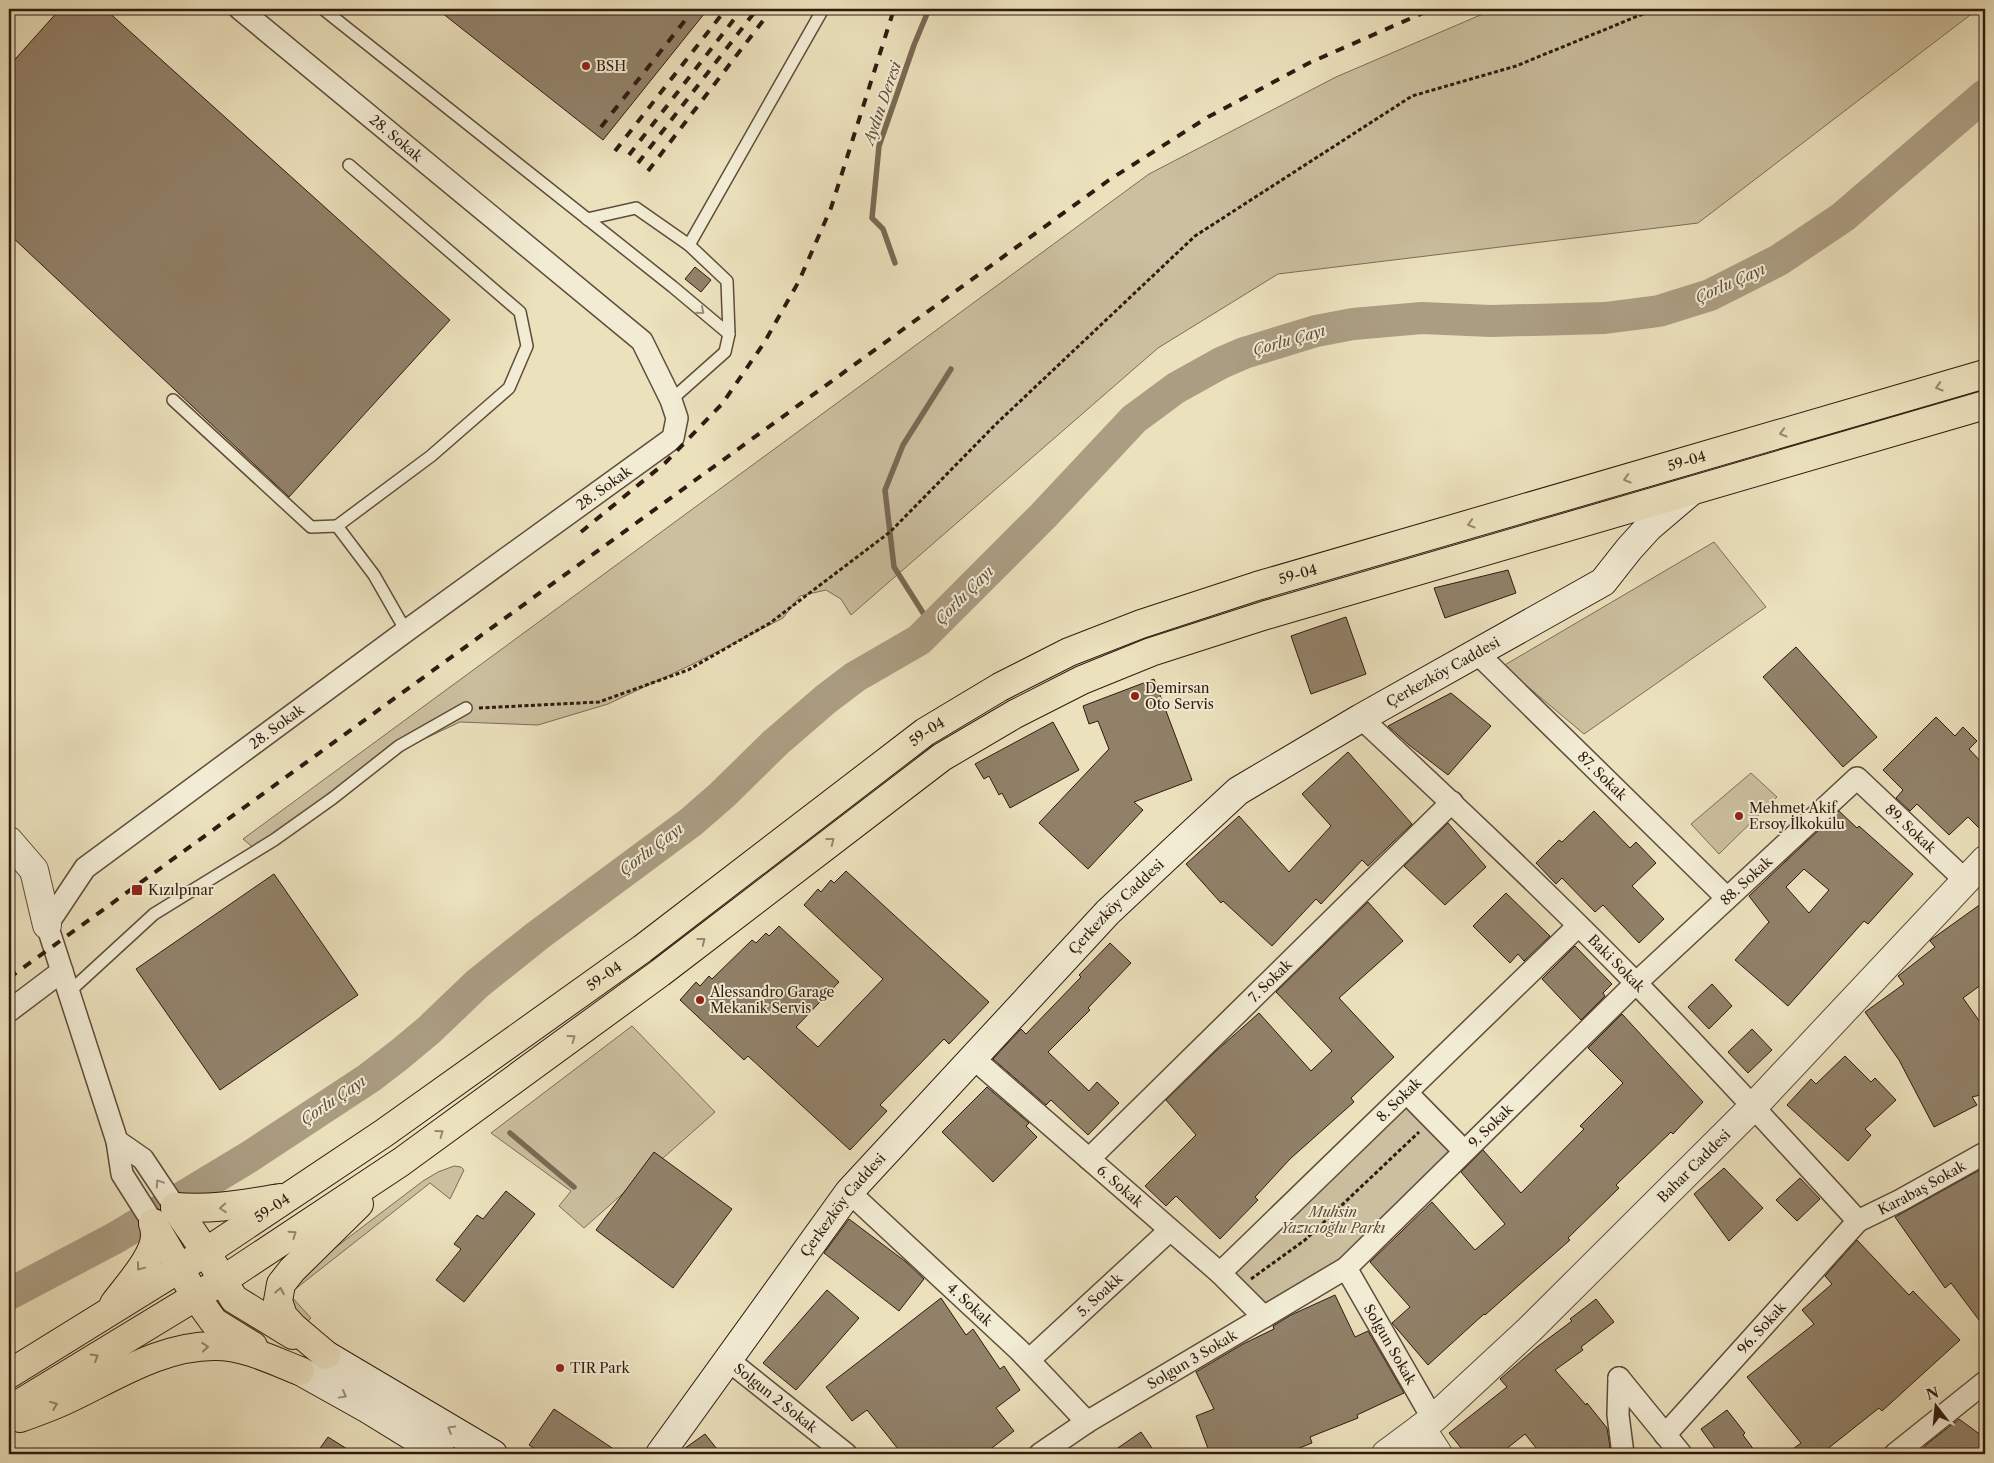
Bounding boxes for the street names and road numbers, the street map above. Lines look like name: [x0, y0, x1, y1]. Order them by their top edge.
street label: 28. Sokak: [366, 111, 427, 166]
street label: 59-04: [1665, 447, 1708, 475]
street label: 28. Sokak: [573, 461, 636, 514]
street label: 59-04: [1276, 560, 1319, 588]
street label: Çerkezköy Caddesi: [1383, 633, 1503, 711]
street label: 28. Sokak: [245, 700, 308, 753]
street label: 59-04: [905, 713, 948, 750]
street label: 87. Sokak: [1574, 748, 1631, 805]
street label: 89. Sokak: [1881, 800, 1941, 858]
street label: 88. Sokak: [1716, 852, 1776, 909]
street label: Çerkezköy Caddesi: [1065, 855, 1168, 958]
street label: Baki Sokak: [1584, 931, 1649, 996]
street label: 7. Sokak: [1245, 955, 1296, 1006]
street label: 59-04: [583, 957, 625, 995]
street label: 8. Sokak: [1372, 1073, 1426, 1126]
street label: 9. Sokak: [1465, 1099, 1517, 1152]
street label: Bahar Caddesi: [1653, 1126, 1734, 1206]
street label: Çerkezköy Caddesi: [796, 1149, 889, 1260]
street label: Karabaş Sokak: [1875, 1156, 1970, 1219]
street label: 6. Sokak: [1093, 1161, 1148, 1212]
street label: 59-04: [251, 1190, 293, 1226]
street label: 5. Soakk: [1073, 1269, 1127, 1320]
street label: 4. Sokak: [943, 1279, 997, 1331]
street label: 96. Sokak: [1733, 1298, 1790, 1358]
street label: Solgun Sokak: [1360, 1301, 1421, 1388]
street label: Solgun 3 Sokak: [1144, 1325, 1241, 1393]
street label: Solgun 2 Sokak: [730, 1359, 822, 1437]

